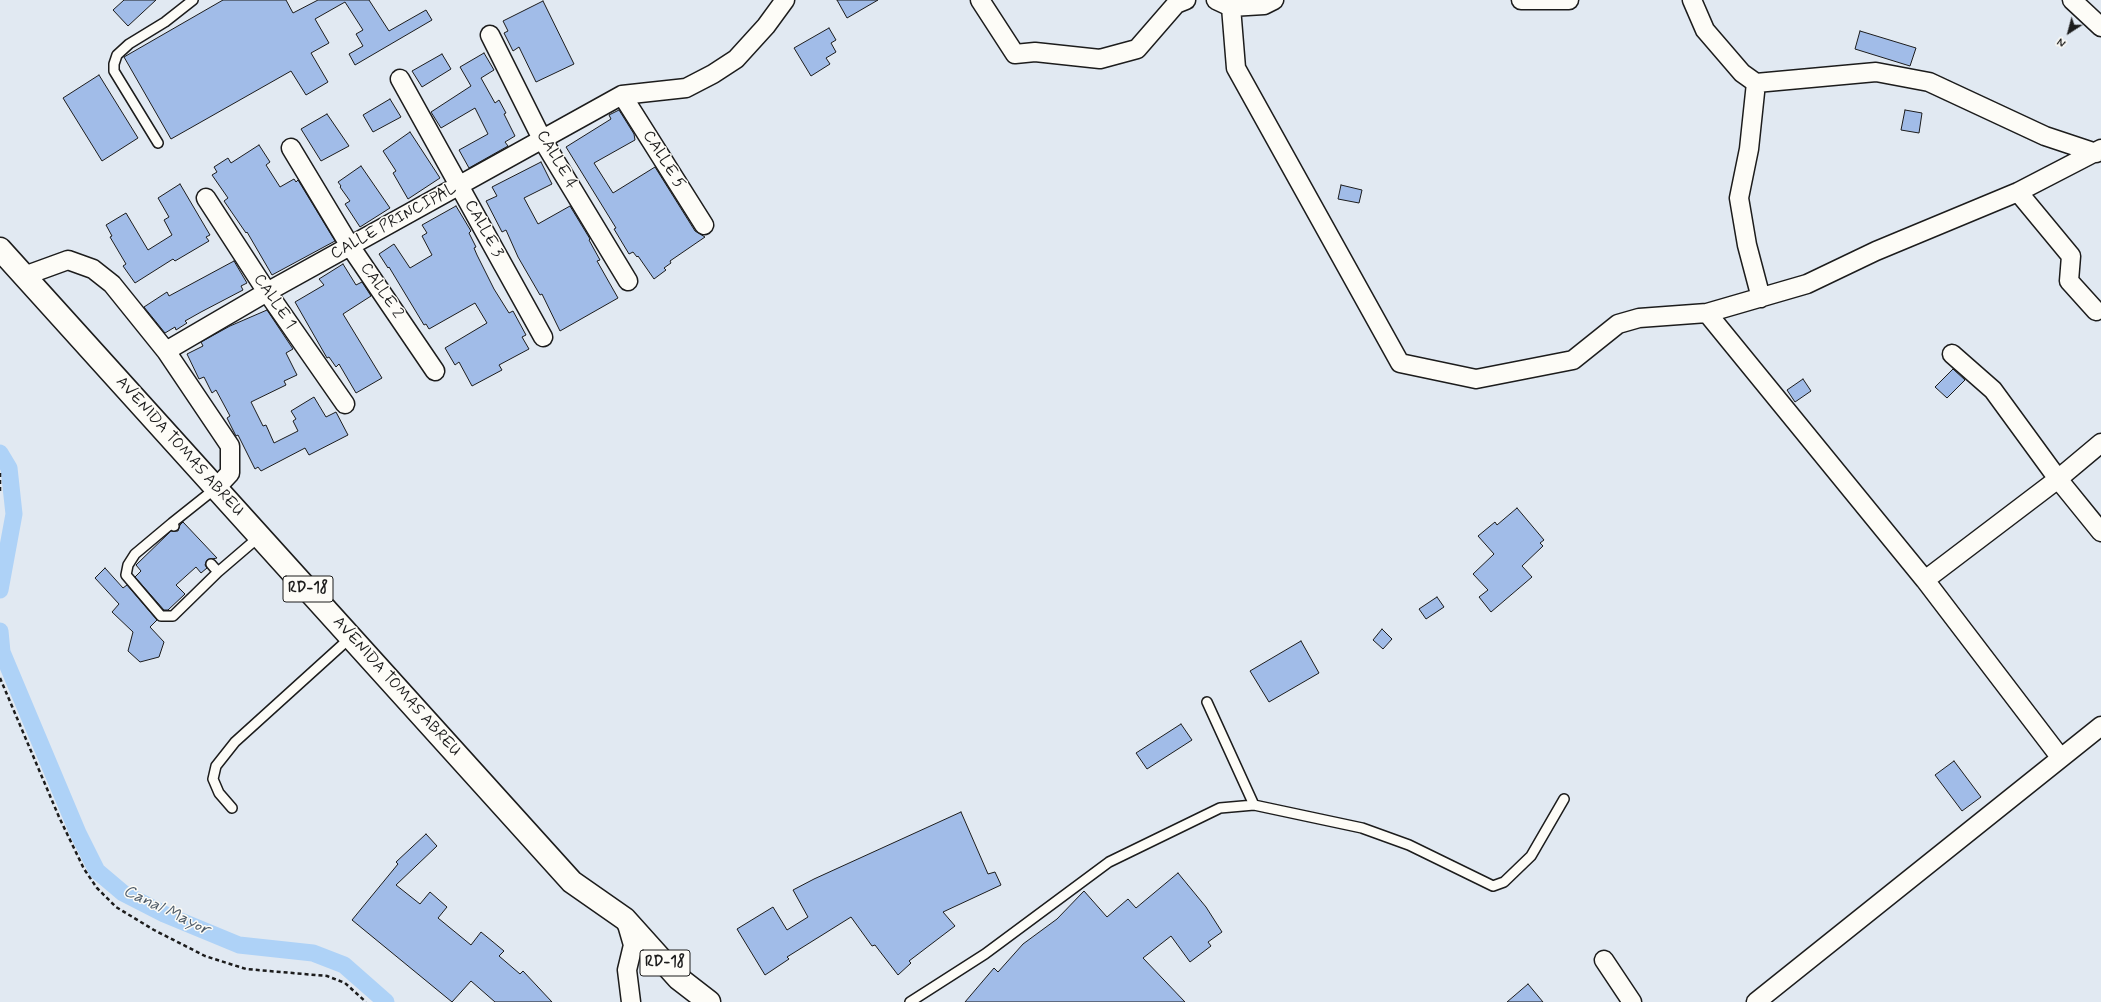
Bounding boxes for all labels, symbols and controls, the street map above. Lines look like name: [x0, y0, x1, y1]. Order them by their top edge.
north arrow: [2049, 12, 2089, 52]
text: N: [2055, 34, 2069, 50]
street label: CALLE 4: [532, 127, 580, 193]
street label: CALLE 5: [638, 127, 688, 193]
street label: CALLE PRINCIPAL: [328, 179, 460, 265]
street label: CALLE 3: [459, 197, 507, 261]
street label: CALLE 2: [355, 259, 407, 323]
street label: CALLE 1: [249, 271, 299, 333]
street label: AVENIDA TOMAS ABREU: [111, 373, 247, 521]
road number: RD-18: [283, 576, 333, 602]
street label: AVENIDA TOMAS ABREU: [328, 613, 464, 761]
water label: Canal Mayor: [120, 881, 212, 941]
road number: RD-18: [640, 950, 690, 976]

